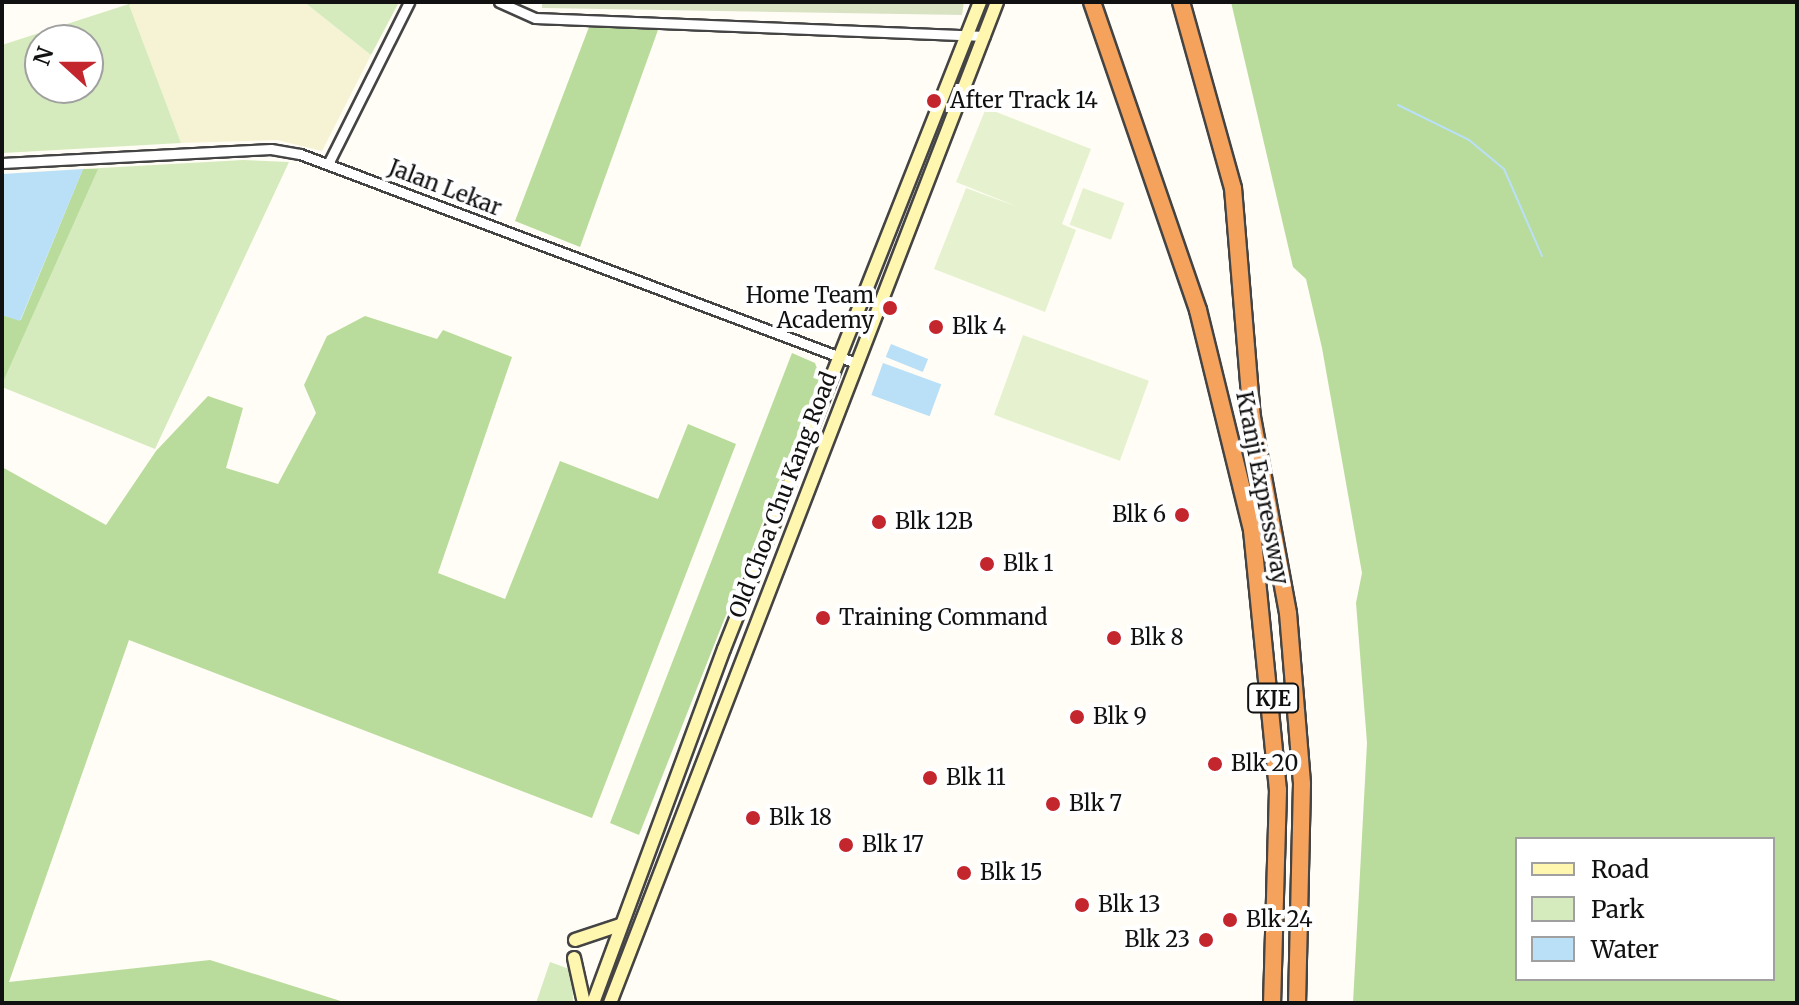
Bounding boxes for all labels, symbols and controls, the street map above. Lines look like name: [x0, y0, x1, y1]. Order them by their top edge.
north arrow: [24, 24, 104, 104]
text: N: [27, 43, 60, 69]
place label: After Track 14: [950, 88, 1098, 114]
marker: After Track 14: [925, 92, 943, 110]
street label: Jalan Lekar: [385, 154, 505, 222]
place label: Home Team Academy: [746, 282, 874, 334]
marker: Home Team Academy: [881, 299, 899, 317]
place label: Blk 4: [952, 314, 1006, 340]
marker: Blk 4: [927, 318, 945, 336]
street label: Old Choa Chu Kang Road: [724, 368, 842, 622]
street label: Kranji Expressway: [1230, 389, 1294, 587]
place label: Blk 6: [1112, 502, 1166, 528]
marker: Blk 6: [1173, 506, 1191, 524]
place label: Blk 12B: [895, 509, 973, 535]
marker: Blk 12B: [870, 513, 888, 531]
place label: Blk 1: [1003, 551, 1054, 577]
marker: Blk 1: [978, 555, 996, 573]
place label: Training Command: [839, 605, 1048, 631]
marker: Training Command: [814, 609, 832, 627]
place label: Blk 8: [1130, 625, 1184, 651]
marker: Blk 8: [1105, 629, 1123, 647]
road number: KJE: [1247, 682, 1299, 714]
place label: Blk 9: [1093, 704, 1147, 730]
marker: Blk 9: [1068, 708, 1086, 726]
place label: Blk 20: [1231, 751, 1298, 777]
marker: Blk 20: [1206, 755, 1224, 773]
place label: Blk 11: [946, 765, 1006, 791]
marker: Blk 11: [921, 769, 939, 787]
place label: Blk 7: [1069, 791, 1122, 817]
marker: Blk 7: [1044, 795, 1062, 813]
place label: Blk 18: [769, 805, 832, 831]
marker: Blk 18: [744, 809, 762, 827]
place label: Blk 17: [862, 832, 924, 858]
marker: Blk 17: [837, 836, 855, 854]
legend: [1515, 837, 1775, 981]
text: Road: [1591, 854, 1649, 885]
place label: Blk 15: [980, 860, 1043, 886]
marker: Blk 15: [955, 864, 973, 882]
place label: Blk 13: [1098, 892, 1160, 918]
text: Park: [1591, 894, 1644, 925]
marker: Blk 13: [1073, 896, 1091, 914]
place label: Blk 24: [1246, 907, 1313, 933]
marker: Blk 24: [1221, 911, 1239, 929]
place label: Blk 23: [1125, 927, 1190, 953]
marker: Blk 23: [1197, 931, 1215, 949]
text: Water: [1591, 934, 1659, 965]

